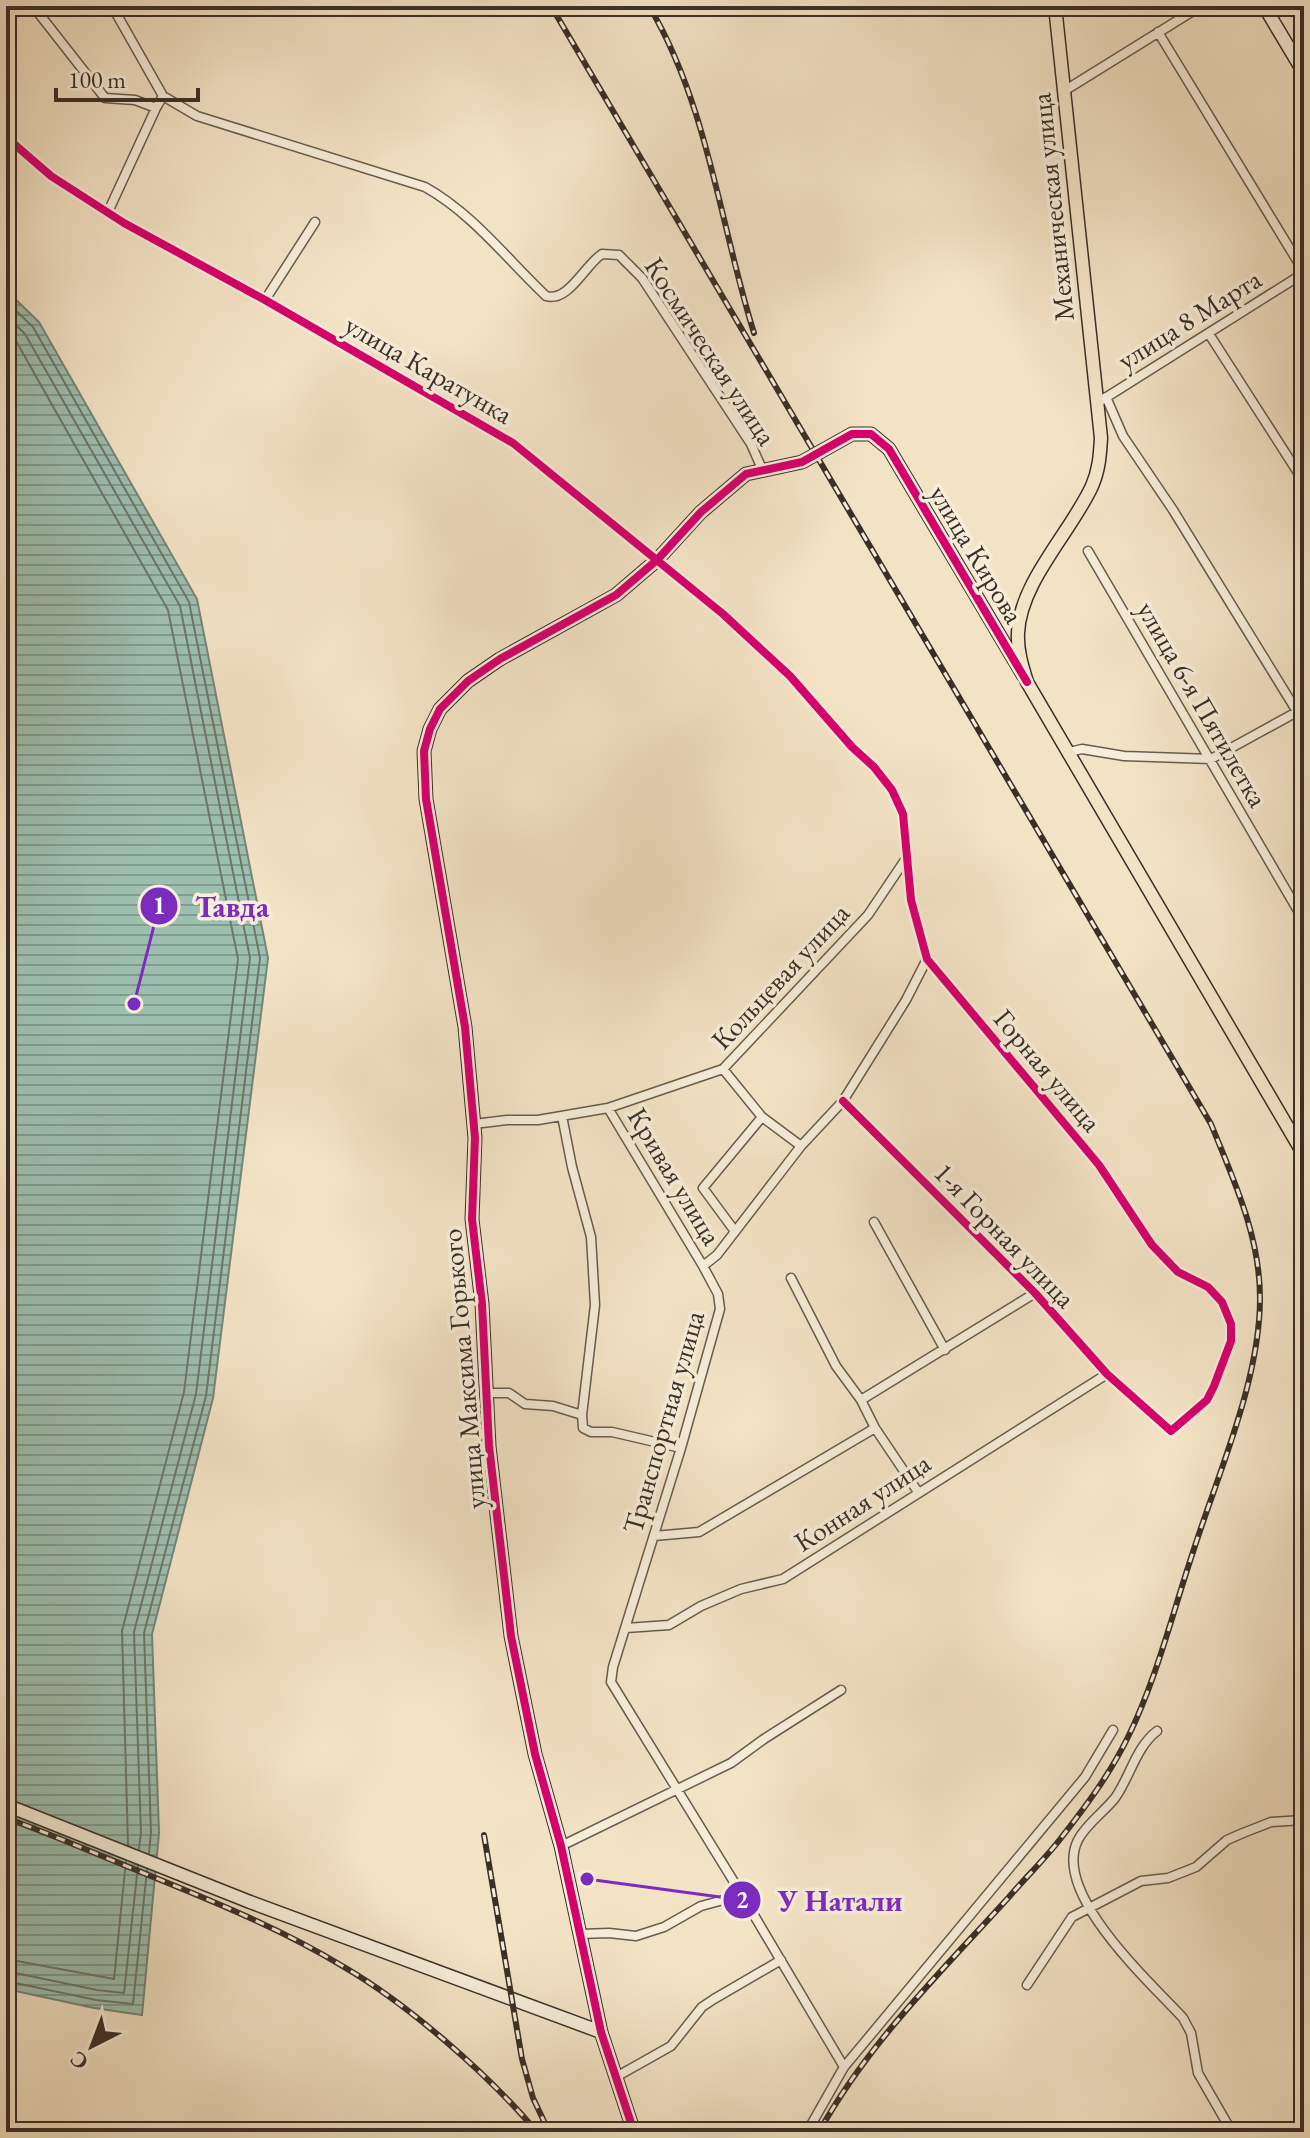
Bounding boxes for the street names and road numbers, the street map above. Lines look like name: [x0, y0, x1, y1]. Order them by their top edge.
street label: Механическая улица: [1022, 90, 1082, 323]
street label: Космическая улица: [637, 250, 786, 453]
street label: улица 8 Марта: [1110, 260, 1268, 377]
street label: улица Каратунка: [338, 306, 520, 432]
street label: улица Кирова: [921, 478, 1033, 631]
street label: улица 6-я Пятилетка: [1129, 594, 1277, 814]
street label: Кольцевая улица: [703, 895, 858, 1057]
street label: Горная улица: [986, 1001, 1110, 1140]
street label: Кривая улица: [620, 1101, 731, 1252]
street label: 1-я Горная улица: [926, 1155, 1084, 1316]
street label: улица Максима Горького: [433, 1227, 493, 1511]
street label: Транспортная улица: [614, 1306, 712, 1537]
street label: Конная улица: [787, 1444, 938, 1559]

